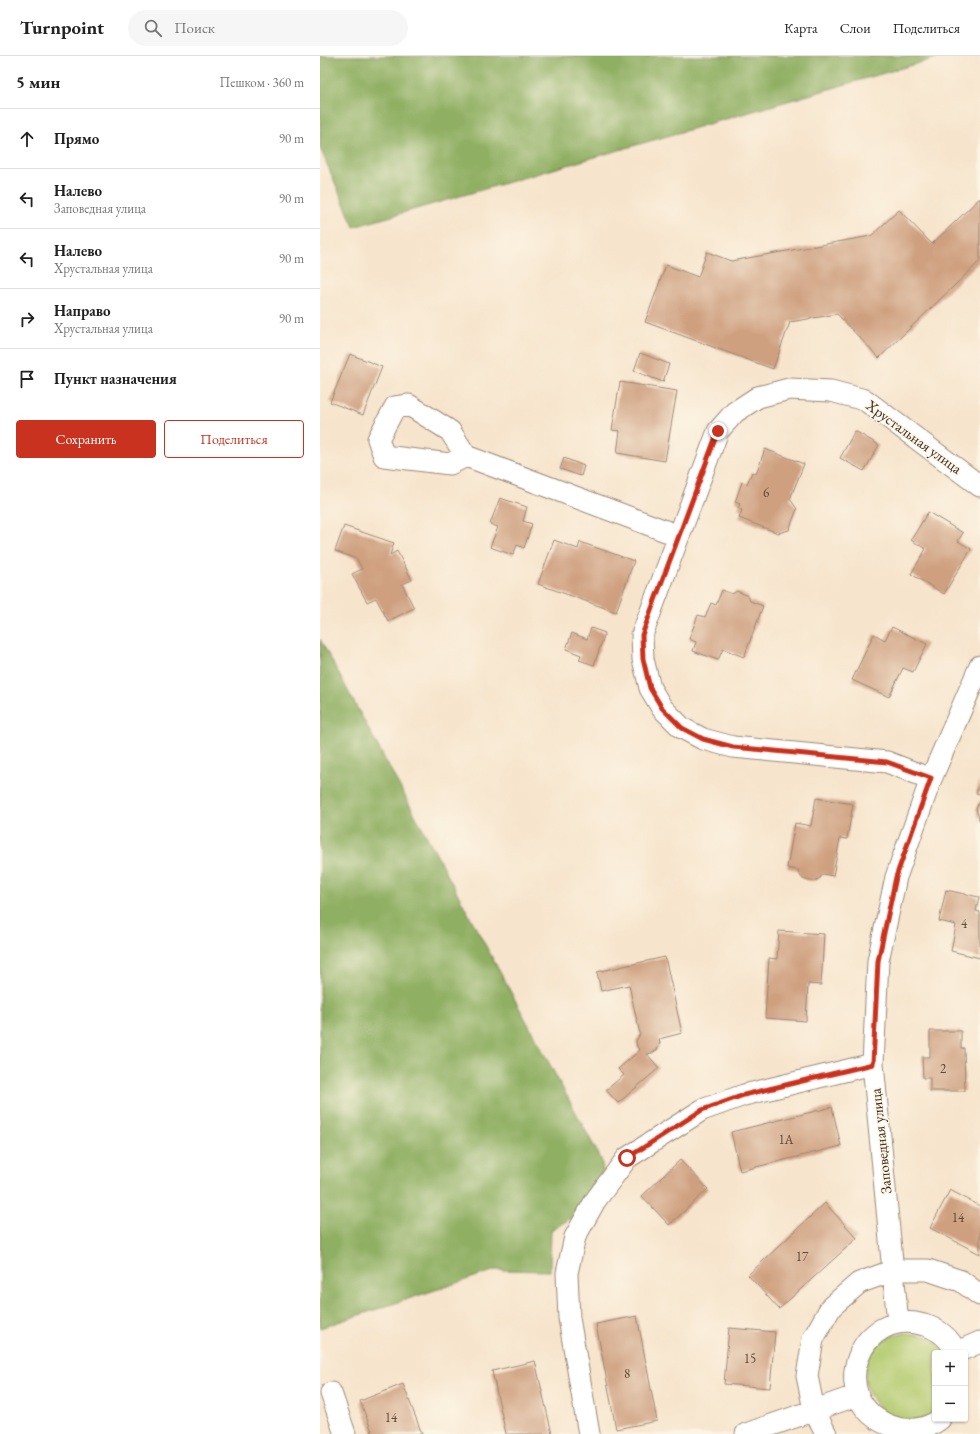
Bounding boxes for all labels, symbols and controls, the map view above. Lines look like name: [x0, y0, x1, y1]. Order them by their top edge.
search box: [128, 10, 408, 46]
text: Turnpoint: [20, 15, 104, 40]
icon: search: [142, 17, 164, 39]
text: Поиск: [174, 18, 215, 37]
text: Карта: [784, 19, 818, 37]
text: Слои: [840, 19, 871, 37]
text: Поделиться: [893, 19, 960, 37]
text: 5 мин: [16, 71, 60, 93]
text: Пешком · 360 m: [220, 74, 304, 91]
icon: ahead: [16, 128, 38, 150]
text: Прямо: [54, 129, 99, 148]
text: 90 m: [279, 130, 304, 147]
text: Налево: [54, 181, 102, 200]
icon: left: [16, 188, 38, 210]
text: 90 m: [279, 190, 304, 207]
text: Заповедная улица: [54, 200, 146, 217]
text: Налево: [54, 241, 102, 260]
icon: left: [16, 248, 38, 270]
text: 90 m: [279, 250, 304, 267]
text: Хрустальная улица: [54, 260, 153, 277]
text: Направо: [54, 301, 111, 320]
icon: right: [16, 308, 38, 330]
text: 90 m: [279, 310, 304, 327]
text: Хрустальная улица: [54, 320, 153, 337]
icon: arrive: [16, 368, 38, 390]
text: Пункт назначения: [54, 369, 177, 388]
street label: Хрустальная улица: [862, 395, 966, 478]
button: Сохранить: [16, 420, 156, 458]
button: Поделиться: [164, 420, 304, 458]
route end: [709, 422, 727, 440]
house number: 6: [763, 484, 769, 501]
house number: 4: [961, 915, 968, 932]
house number: 2: [940, 1060, 947, 1077]
street label: Заповедная улица: [866, 1087, 895, 1195]
house number: 1А: [778, 1131, 795, 1148]
route start: [618, 1149, 636, 1167]
house number: 14: [952, 1209, 965, 1226]
house number: 17: [796, 1248, 809, 1265]
house number: 15: [744, 1350, 756, 1367]
map controls: [932, 1350, 968, 1422]
button: +: [932, 1350, 968, 1386]
house number: 8: [624, 1365, 630, 1382]
button: −: [932, 1386, 968, 1422]
house number: 14: [385, 1409, 398, 1426]

